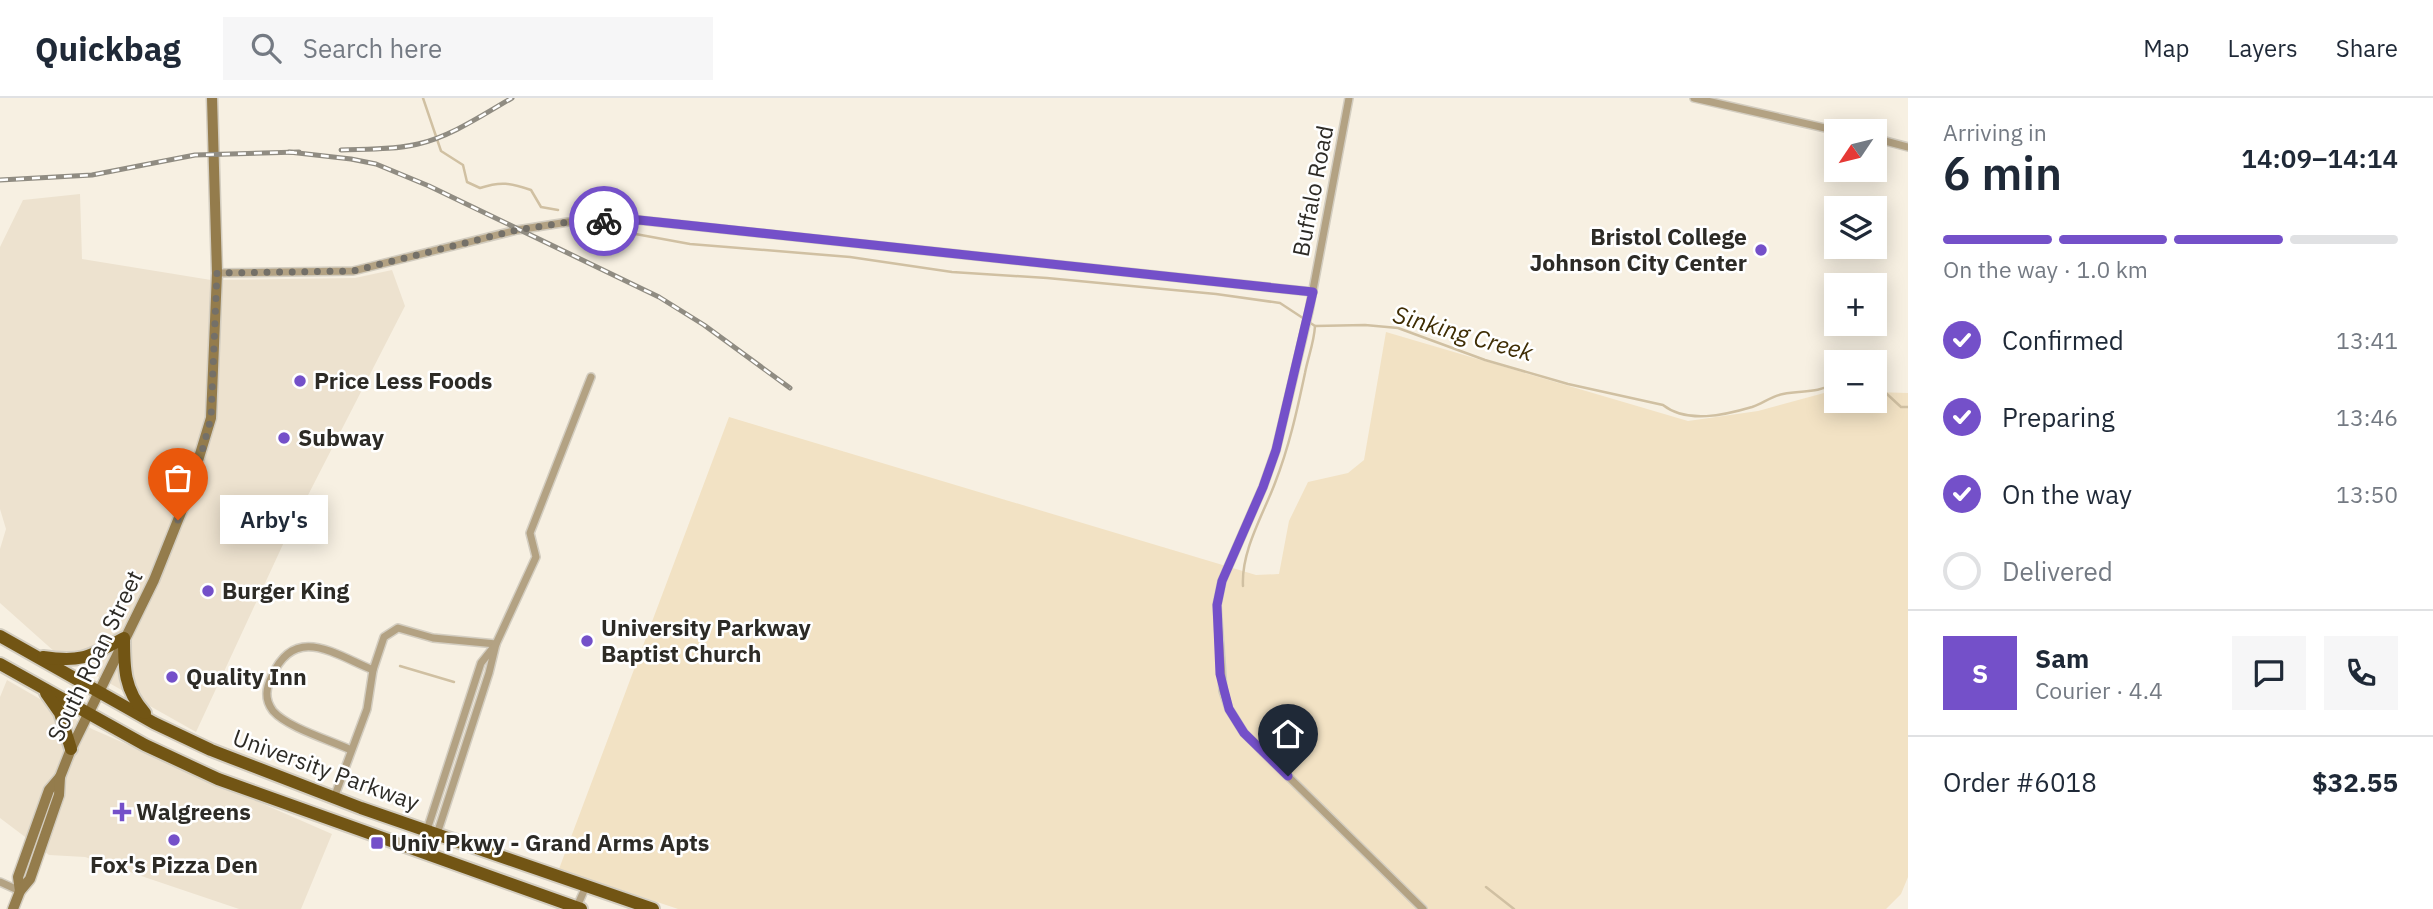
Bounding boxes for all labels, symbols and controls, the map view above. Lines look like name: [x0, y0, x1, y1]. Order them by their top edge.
search box: [223, 17, 713, 80]
text: Quickbag: [35, 27, 181, 70]
icon: search: [247, 29, 285, 67]
text: Search here: [303, 31, 442, 65]
text: Map: [2143, 32, 2190, 64]
text: Layers: [2228, 32, 2298, 64]
text: Share: [2336, 32, 2398, 64]
text: Arriving in: [1943, 117, 2047, 147]
north arrow: [1824, 119, 1886, 182]
map controls: [1824, 119, 1887, 413]
street label: Buffalo Road: [1285, 123, 1339, 259]
text: 14:09–14:14: [2241, 141, 2398, 175]
text: 6 min: [1943, 143, 2062, 203]
courier: [569, 186, 639, 256]
button: layers: [1824, 196, 1887, 259]
icon: bike: [585, 202, 623, 240]
place label: Bristol College Johnson City Center: [1529, 221, 1747, 277]
marker: Bristol College Johnson City Center: [1753, 242, 1769, 258]
text: On the way · 1.0 km: [1943, 254, 2148, 284]
button: +: [1824, 273, 1887, 336]
water label: Sinking Creek: [1390, 298, 1537, 368]
icon: check: [1943, 321, 1981, 359]
text: Confirmed: [2002, 323, 2124, 357]
text: 13:41: [2336, 325, 2398, 355]
button: −: [1824, 350, 1887, 413]
place label: Price Less Foods: [314, 365, 492, 395]
marker: Price Less Foods: [292, 373, 308, 389]
icon: check: [1943, 398, 1981, 436]
text: Preparing: [2002, 400, 2115, 434]
text: 13:46: [2336, 402, 2398, 432]
place label: Subway: [298, 422, 385, 452]
marker: Subway: [276, 430, 292, 446]
pin: [148, 448, 208, 520]
icon: bag: [159, 459, 197, 497]
icon: check: [1943, 475, 1981, 513]
text: On the way: [2002, 477, 2132, 511]
text: 13:50: [2336, 479, 2398, 509]
callout: Arby's: [220, 496, 328, 544]
text: Arby's: [240, 504, 308, 534]
text: Delivered: [2002, 554, 2113, 588]
street label: South Roan Street: [40, 565, 149, 746]
place label: Burger King: [222, 575, 350, 605]
marker: Burger King: [200, 583, 216, 599]
place label: University Parkway Baptist Church: [601, 612, 812, 668]
marker: University Parkway Baptist Church: [579, 633, 595, 649]
button: chat: [2232, 636, 2306, 710]
button: phone: [2324, 636, 2398, 710]
text: Sam: [2035, 641, 2089, 675]
text: S: [1972, 656, 1988, 690]
place label: Quality Inn: [186, 661, 307, 691]
marker: Quality Inn: [164, 669, 180, 685]
text: Courier · 4.4: [2035, 675, 2163, 705]
pin: [1258, 704, 1318, 776]
icon: home: [1269, 715, 1307, 753]
street label: University Parkway: [229, 721, 424, 817]
text: Order #6018: [1943, 765, 2097, 799]
text: $32.55: [2312, 765, 2398, 799]
place label: Walgreens: [136, 796, 251, 826]
marker: Walgreens: [114, 804, 130, 820]
place label: Univ Pkwy - Grand Arms Apts: [391, 827, 709, 857]
marker: Fox's Pizza Den: [166, 832, 182, 848]
marker: Univ Pkwy - Grand Arms Apts: [369, 835, 385, 851]
place label: Fox's Pizza Den: [90, 849, 258, 879]

